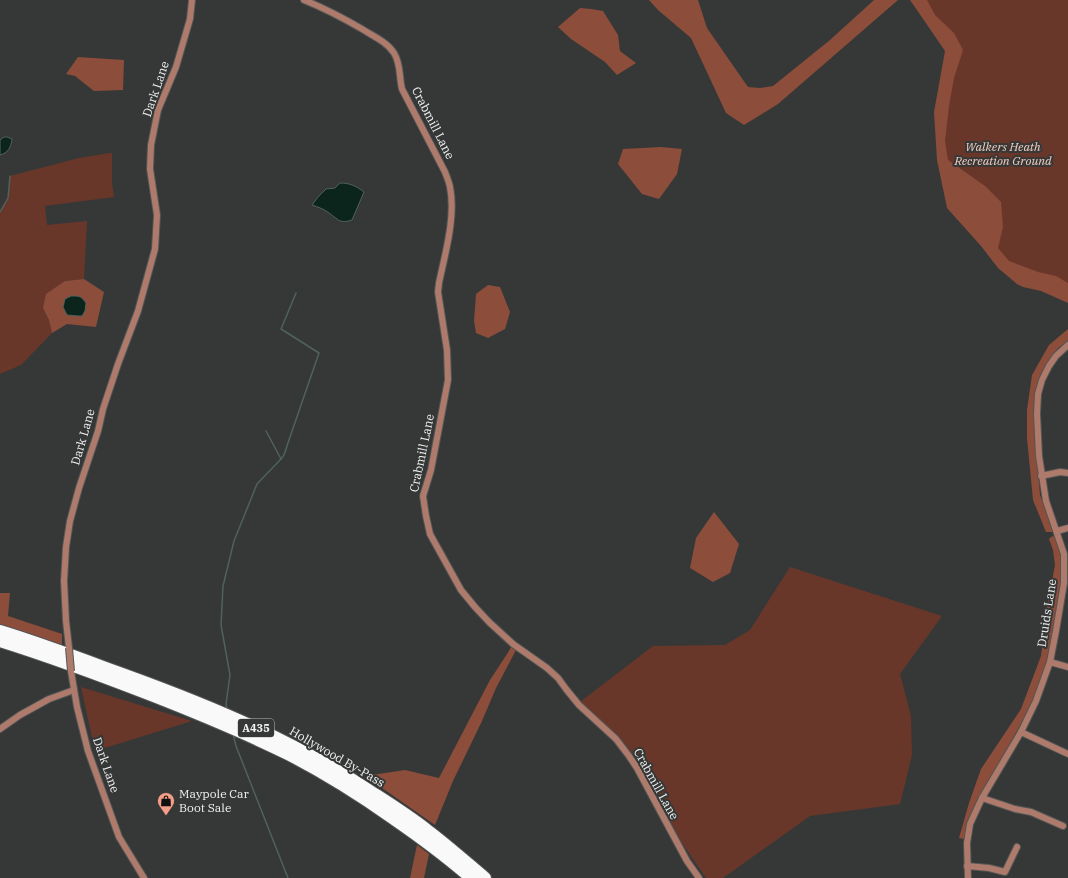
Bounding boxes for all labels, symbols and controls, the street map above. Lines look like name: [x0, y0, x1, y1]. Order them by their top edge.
street label: Dark Lane: [139, 59, 172, 119]
street label: Crabmill Lane: [409, 84, 458, 162]
park label: Walkers Heath Recreation Ground: [953, 139, 1052, 168]
street label: Dark Lane: [67, 407, 98, 467]
street label: Crabmill Lane: [406, 412, 437, 493]
street label: Druids Lane: [1034, 578, 1059, 648]
road number: A435: [238, 719, 274, 737]
street label: Hollywood By-Pass: [287, 723, 388, 790]
street label: Dark Lane: [90, 735, 123, 795]
street label: Crabmill Lane: [631, 745, 682, 822]
place label: Maypole Car Boot Sale: [179, 786, 250, 815]
shop icon: Maypole Car Boot Sale: [156, 791, 176, 816]

